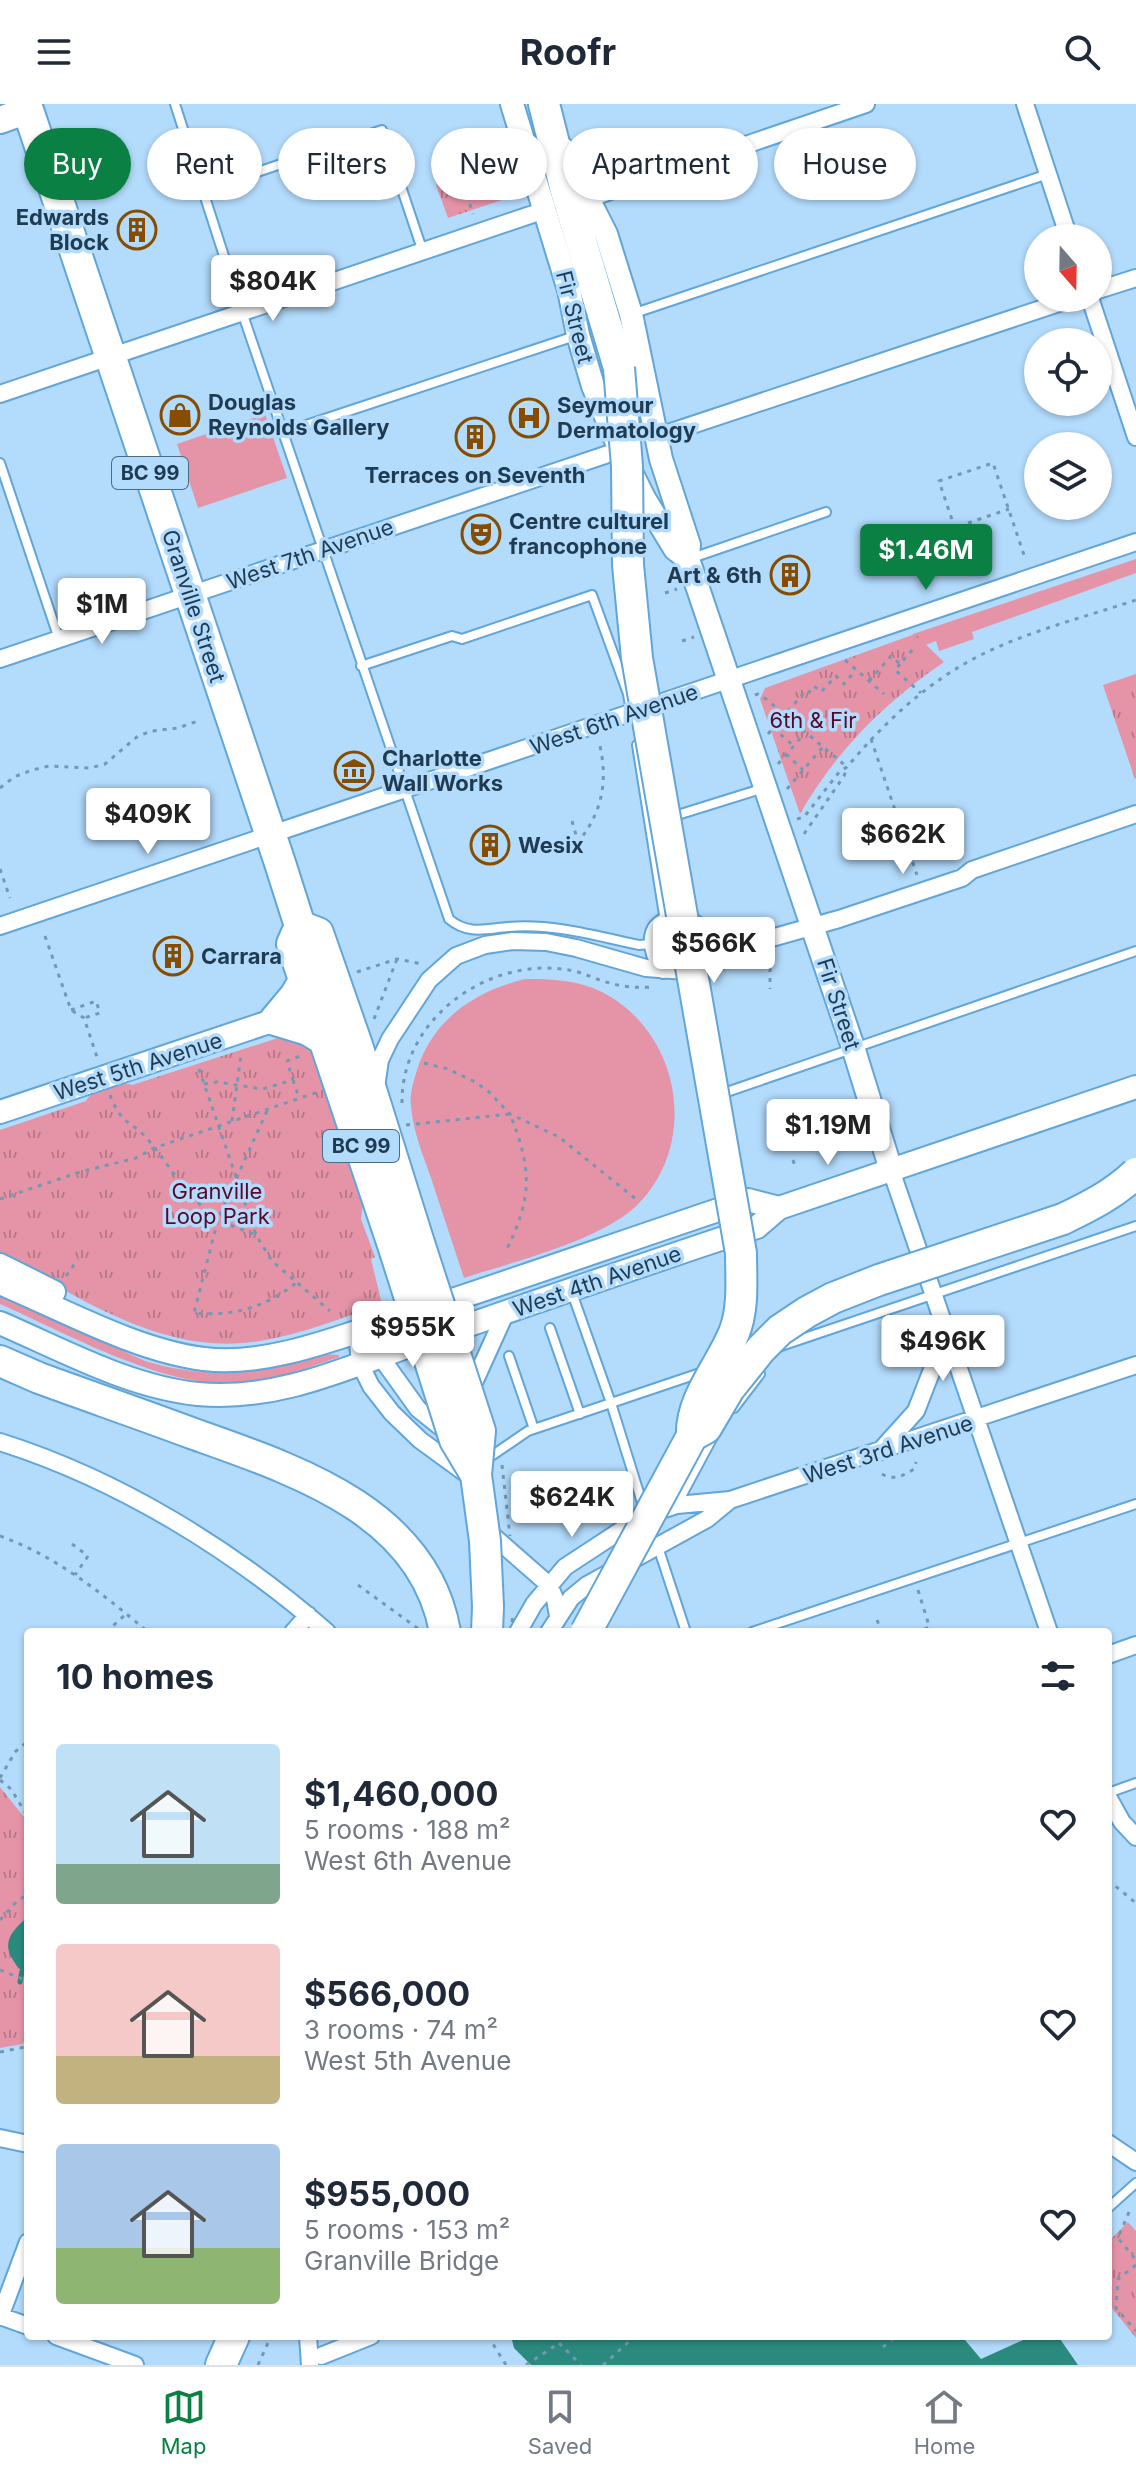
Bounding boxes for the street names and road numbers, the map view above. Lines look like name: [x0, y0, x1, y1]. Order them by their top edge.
street label: Fir Street: [551, 268, 599, 366]
road number: BC 99: [112, 457, 188, 489]
street label: West 7th Avenue: [223, 513, 397, 595]
street label: Granville Street: [157, 526, 231, 686]
street label: West 6th Avenue: [527, 678, 701, 760]
street label: Fir Street: [812, 955, 866, 1053]
street label: West 5th Avenue: [51, 1027, 225, 1105]
road number: BC 99: [323, 1130, 399, 1162]
street label: West 4th Avenue: [509, 1240, 685, 1322]
street label: West 3rd Avenue: [800, 1409, 976, 1489]

